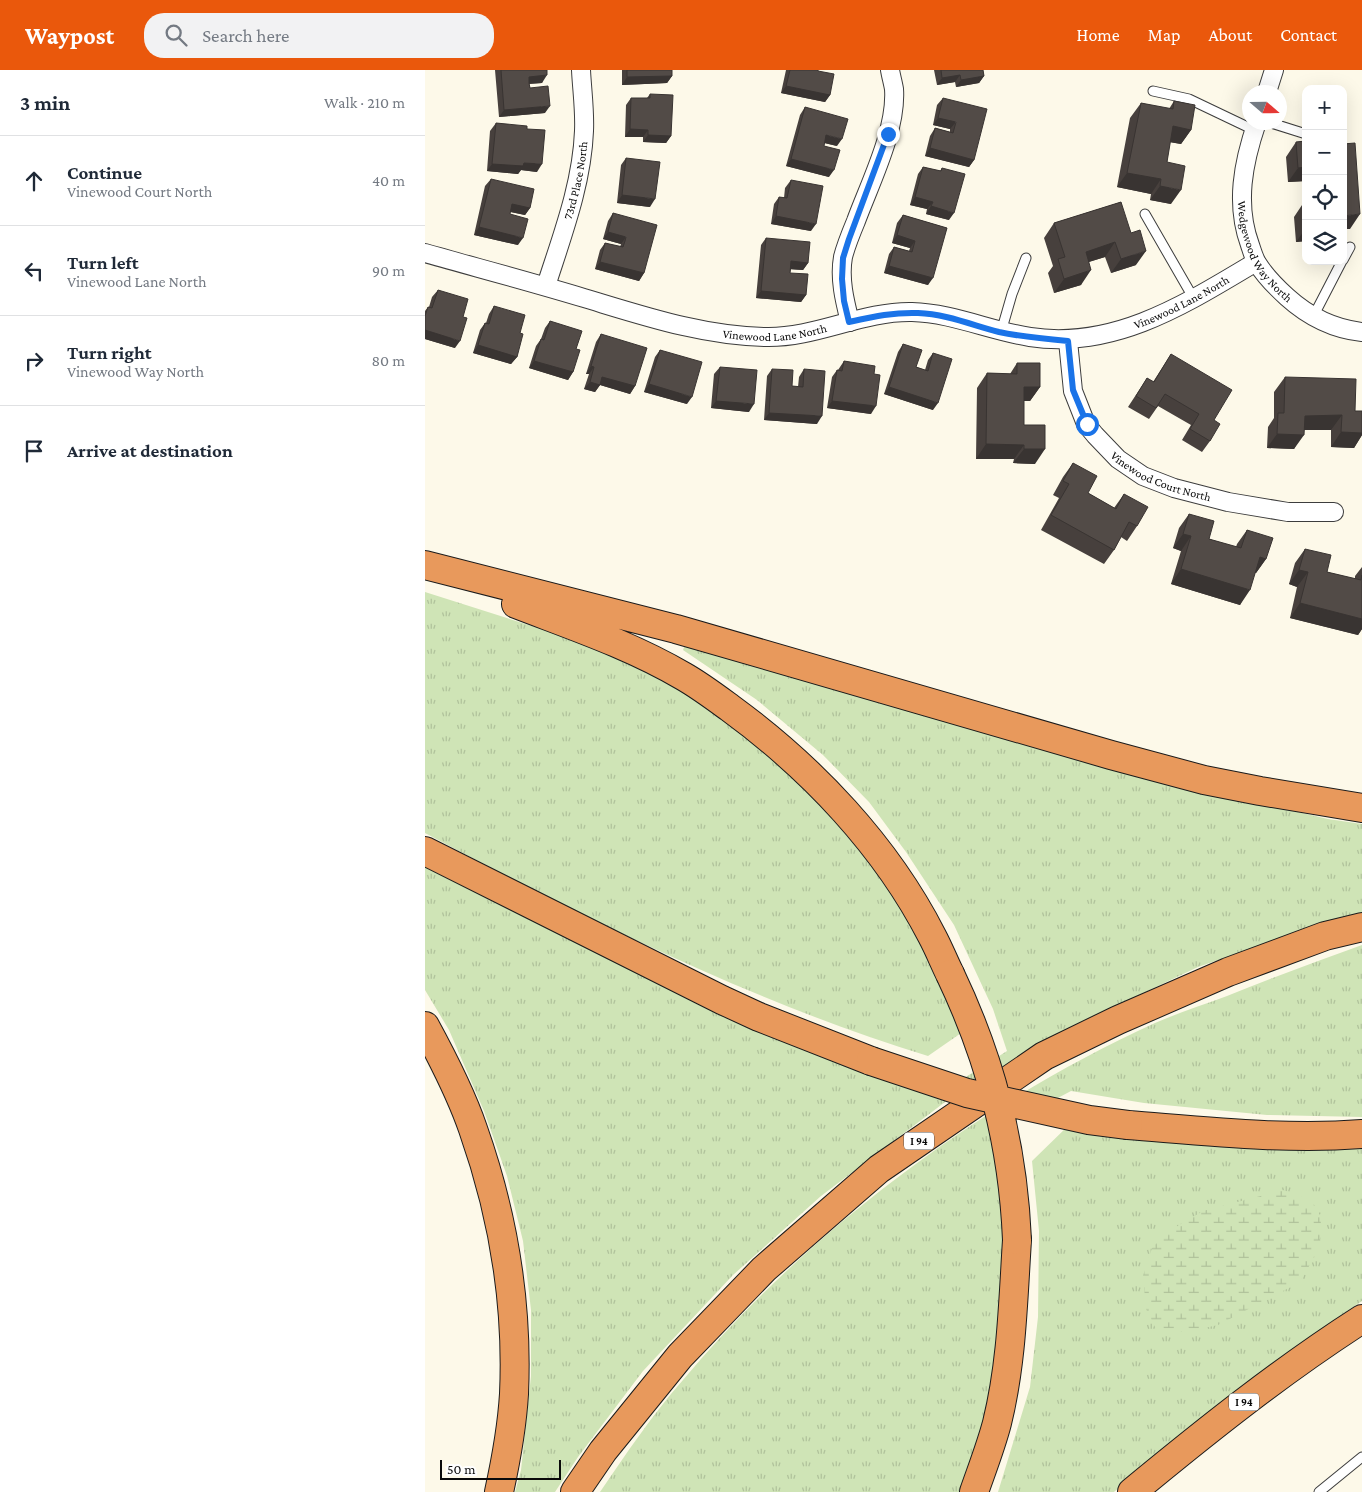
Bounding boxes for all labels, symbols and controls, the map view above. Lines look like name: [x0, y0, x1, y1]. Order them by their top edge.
search box: [144, 13, 494, 58]
icon: search: [162, 21, 190, 49]
text: Waypost: [25, 22, 114, 49]
text: Search here: [202, 25, 289, 46]
text: Home: [1077, 25, 1120, 45]
text: Map: [1148, 25, 1180, 45]
text: About: [1208, 25, 1252, 45]
text: Contact: [1280, 25, 1337, 45]
north arrow: [1242, 85, 1287, 130]
map controls: [1302, 85, 1347, 265]
button: +: [1302, 85, 1347, 130]
text: 3 min: [20, 91, 70, 115]
text: Walk · 210 m: [324, 94, 405, 111]
route end: [877, 123, 900, 146]
button: −: [1302, 130, 1347, 175]
street label: 73rd Place North: [561, 140, 590, 221]
text: Continue: [67, 162, 142, 183]
icon: ahead: [20, 167, 48, 195]
text: 40 m: [372, 172, 405, 189]
button: locate: [1302, 175, 1347, 220]
text: Vinewood Court North: [67, 183, 212, 200]
street label: Wedgewood Way North: [1235, 201, 1296, 306]
button: layers: [1302, 220, 1347, 265]
text: Turn left: [67, 252, 139, 273]
icon: left: [20, 257, 48, 285]
text: 90 m: [372, 262, 405, 279]
street label: Vinewood Lane North: [1132, 272, 1232, 332]
text: Vinewood Lane North: [67, 273, 207, 290]
street label: Vinewood Lane North: [722, 321, 829, 344]
text: Turn right: [67, 342, 152, 363]
icon: right: [20, 347, 48, 375]
text: 80 m: [371, 352, 405, 369]
text: Vinewood Way North: [67, 363, 204, 380]
route start: [1076, 413, 1099, 436]
icon: arrive: [20, 437, 48, 465]
text: Arrive at destination: [67, 440, 233, 461]
street label: Vinewood Court North: [1108, 449, 1213, 504]
road number: I 94: [904, 1132, 934, 1150]
road number: I 94: [1229, 1394, 1259, 1410]
scale bar: [440, 1457, 561, 1480]
text: 50 m: [447, 1461, 475, 1477]

